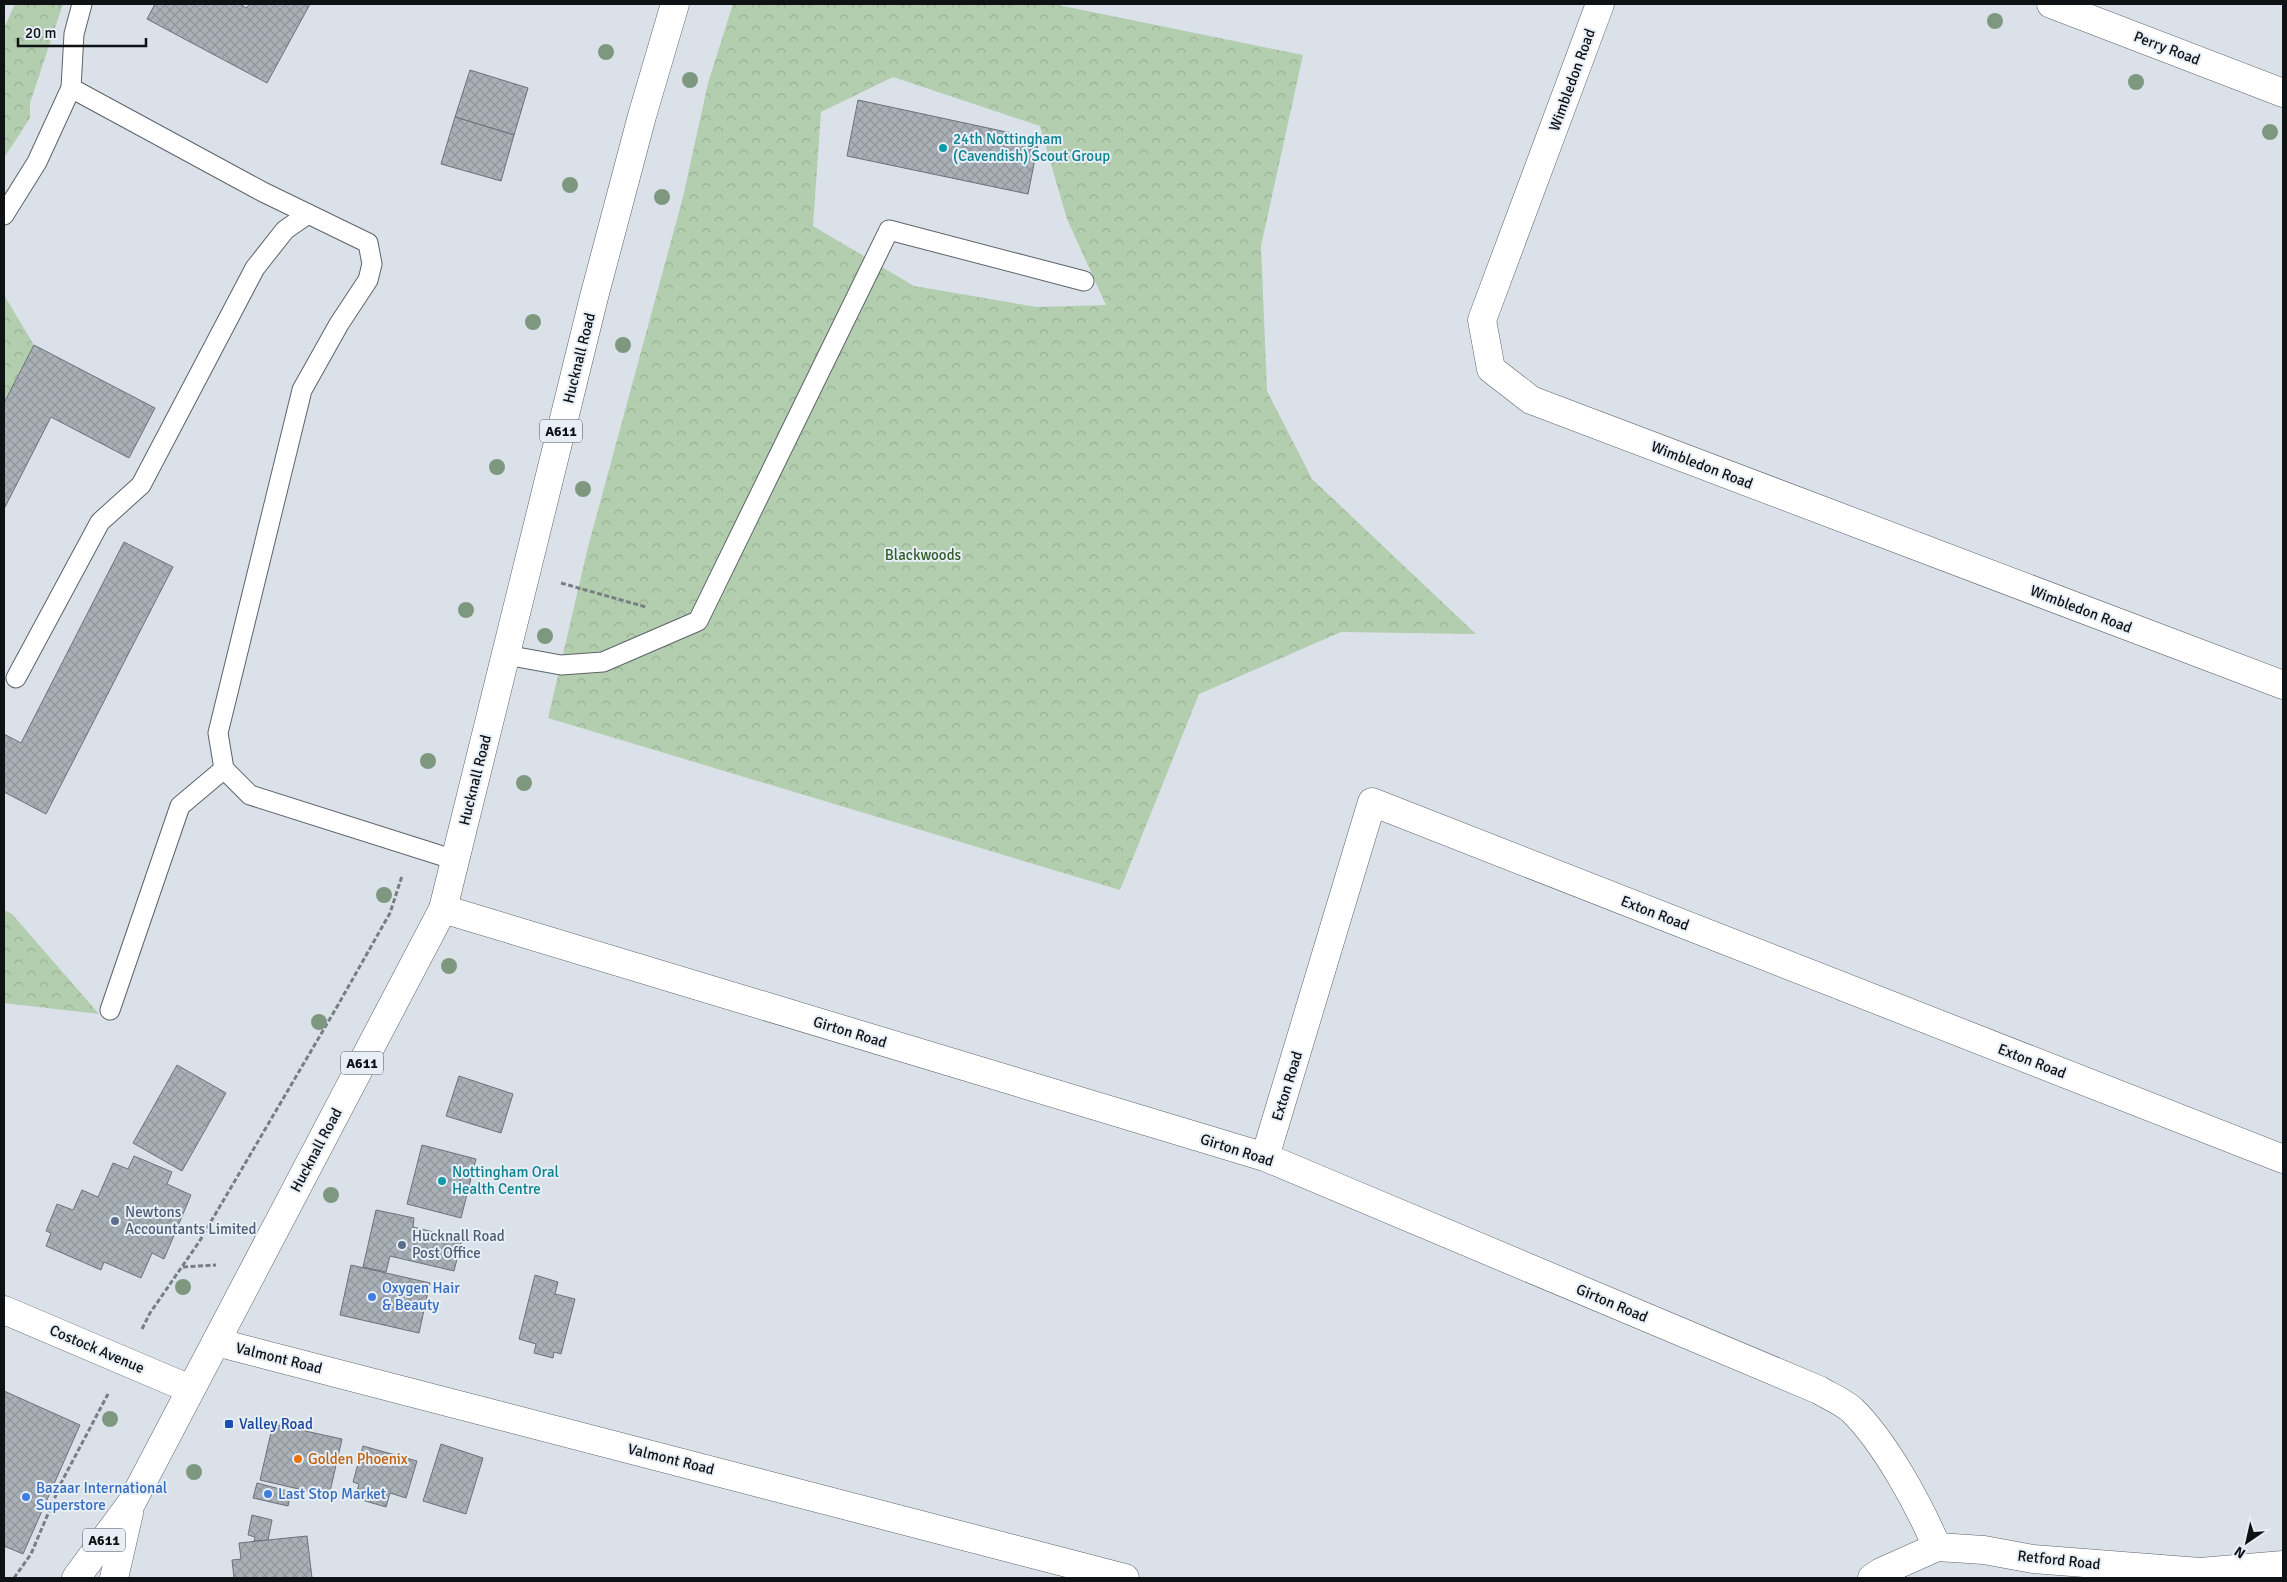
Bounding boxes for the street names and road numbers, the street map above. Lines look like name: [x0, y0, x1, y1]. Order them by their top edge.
street label: Wimbledon Road: [1545, 26, 1599, 134]
street label: Perry Road: [2131, 27, 2203, 69]
street label: Hucknall Road: [559, 311, 599, 405]
road number: A611: [540, 420, 582, 442]
street label: Wimbledon Road: [1648, 437, 1756, 493]
street label: Wimbledon Road: [2027, 581, 2135, 637]
street label: Hucknall Road: [455, 733, 495, 827]
street label: Exton Road: [1618, 892, 1692, 934]
street label: Girton Road: [811, 1012, 889, 1052]
street label: Exton Road: [1995, 1040, 2069, 1082]
street label: Exton Road: [1268, 1049, 1306, 1123]
road number: A611: [341, 1052, 383, 1074]
street label: Hucknall Road: [286, 1105, 346, 1195]
street label: Girton Road: [1198, 1130, 1276, 1170]
street label: Girton Road: [1573, 1280, 1651, 1326]
street label: Costock Avenue: [47, 1321, 147, 1377]
street label: Valmont Road: [234, 1339, 324, 1377]
street label: Valmont Road: [626, 1440, 716, 1478]
road number: A611: [83, 1528, 125, 1552]
street label: Retford Road: [2017, 1547, 2101, 1573]

